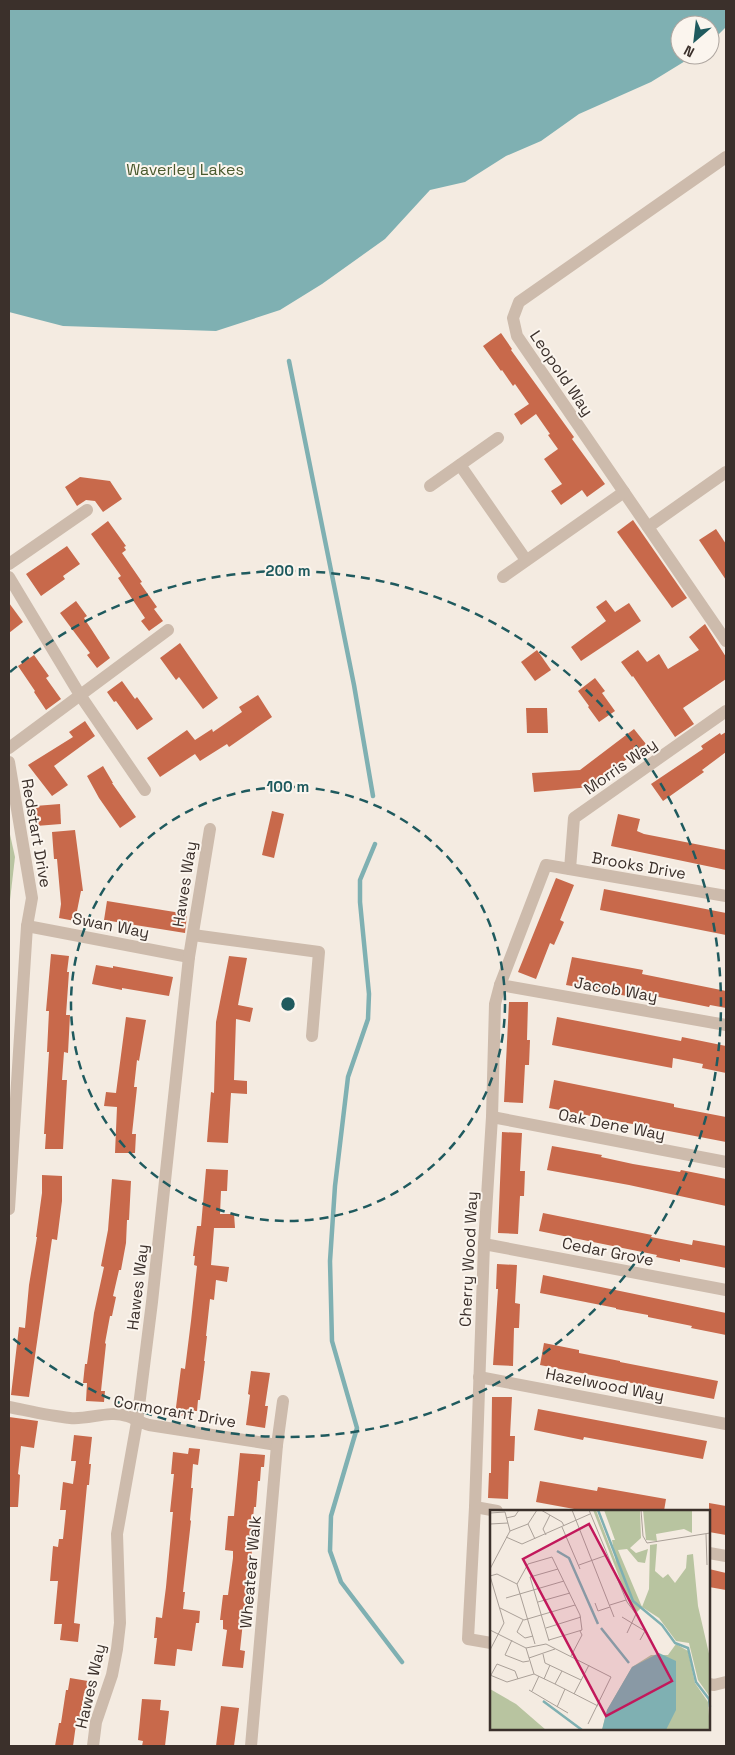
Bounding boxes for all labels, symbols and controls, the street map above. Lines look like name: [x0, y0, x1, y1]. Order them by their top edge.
north arrow: [670, 15, 720, 65]
text: N: [681, 41, 697, 62]
park label: Waverley Lakes: [126, 159, 244, 180]
street label: Leopold Way: [525, 326, 598, 420]
text: 200 m: [266, 561, 310, 580]
street label: Morris Way: [580, 733, 661, 799]
street label: Redstart Drive: [17, 777, 56, 889]
text: 100 m: [267, 777, 309, 796]
street label: Hawes Way: [167, 840, 202, 929]
street label: Brooks Drive: [590, 847, 688, 884]
street label: Swan Way: [71, 908, 151, 943]
street label: Jacob Way: [572, 972, 659, 1007]
centre of rings: [279, 995, 297, 1013]
street label: Oak Dene Way: [557, 1104, 667, 1145]
street label: Cherry Wood Way: [454, 1191, 483, 1327]
street label: Cedar Grove: [560, 1232, 656, 1271]
street label: Hawes Way: [122, 1243, 153, 1331]
street label: Hazelwood Way: [544, 1363, 666, 1406]
street label: Cormorant Drive: [112, 1390, 238, 1433]
inset map: [490, 1510, 710, 1730]
street label: Wheatear Walk: [235, 1514, 266, 1629]
street label: Hawes Way: [71, 1641, 110, 1731]

